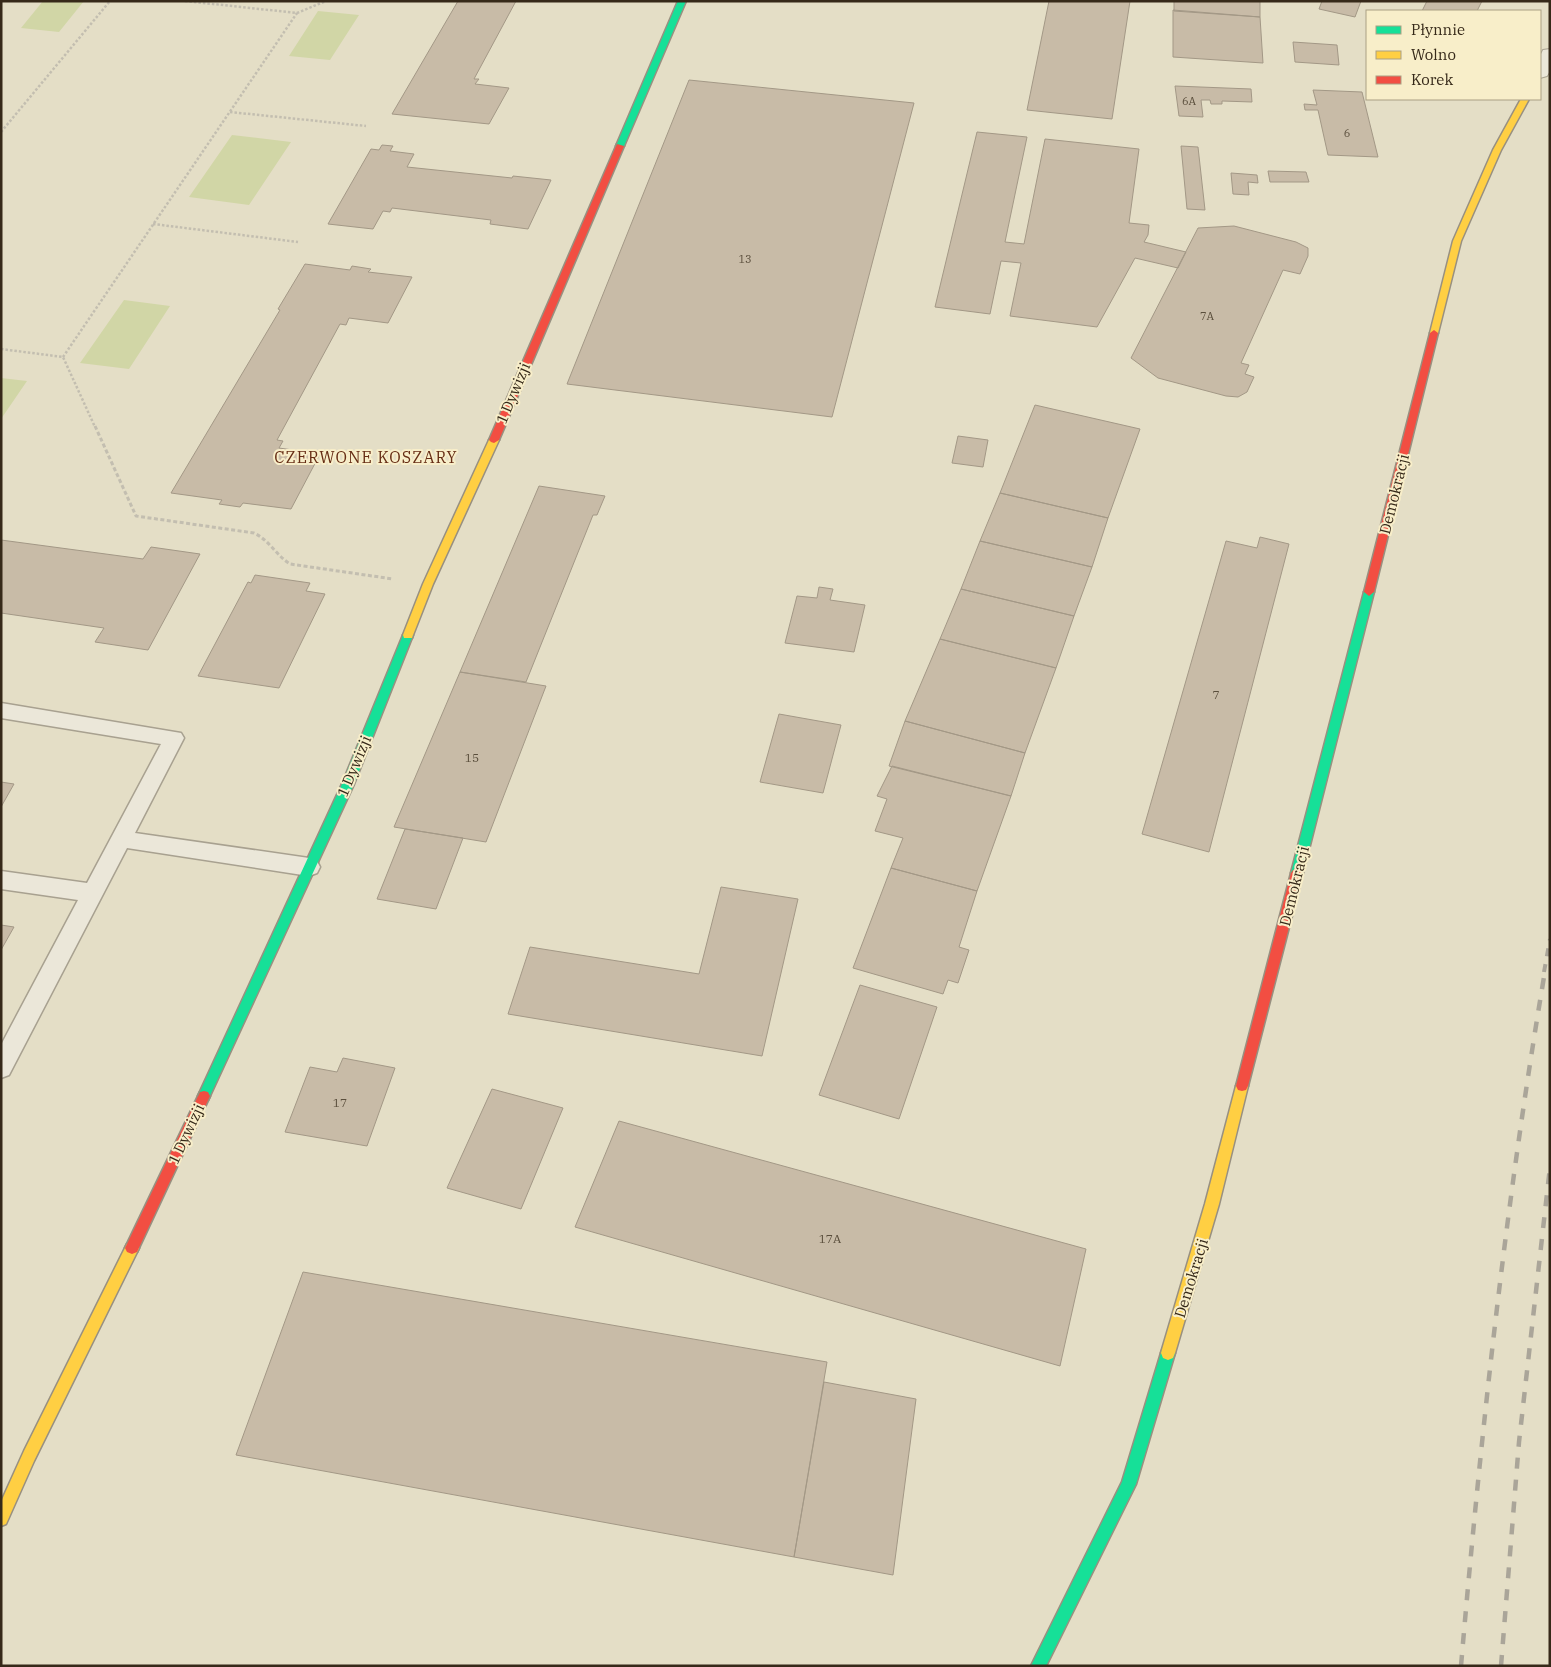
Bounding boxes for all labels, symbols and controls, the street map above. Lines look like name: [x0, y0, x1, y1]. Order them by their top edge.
legend: [1366, 10, 1541, 100]
text: Płynnie: [1411, 20, 1465, 39]
text: Wolno: [1411, 45, 1456, 64]
text: Korek: [1411, 70, 1453, 89]
house number: 6A: [1182, 94, 1197, 108]
house number: 6: [1344, 126, 1350, 140]
house number: 13: [738, 252, 752, 266]
house number: 7A: [1200, 309, 1215, 323]
street label: 1 Dywizji: [492, 359, 534, 426]
district label: CZERWONE KOSZARY: [274, 447, 458, 467]
street label: Demokracji: [1375, 452, 1413, 536]
house number: 7: [1212, 687, 1220, 702]
street label: 1 Dywizji: [333, 732, 375, 799]
house number: 15: [465, 750, 479, 765]
street label: Demokracji: [1275, 844, 1313, 928]
house number: 17: [333, 1095, 347, 1110]
street label: 1 Dywizji: [164, 1100, 208, 1167]
house number: 17A: [819, 1231, 842, 1246]
street label: Demokracji: [1170, 1236, 1212, 1320]

